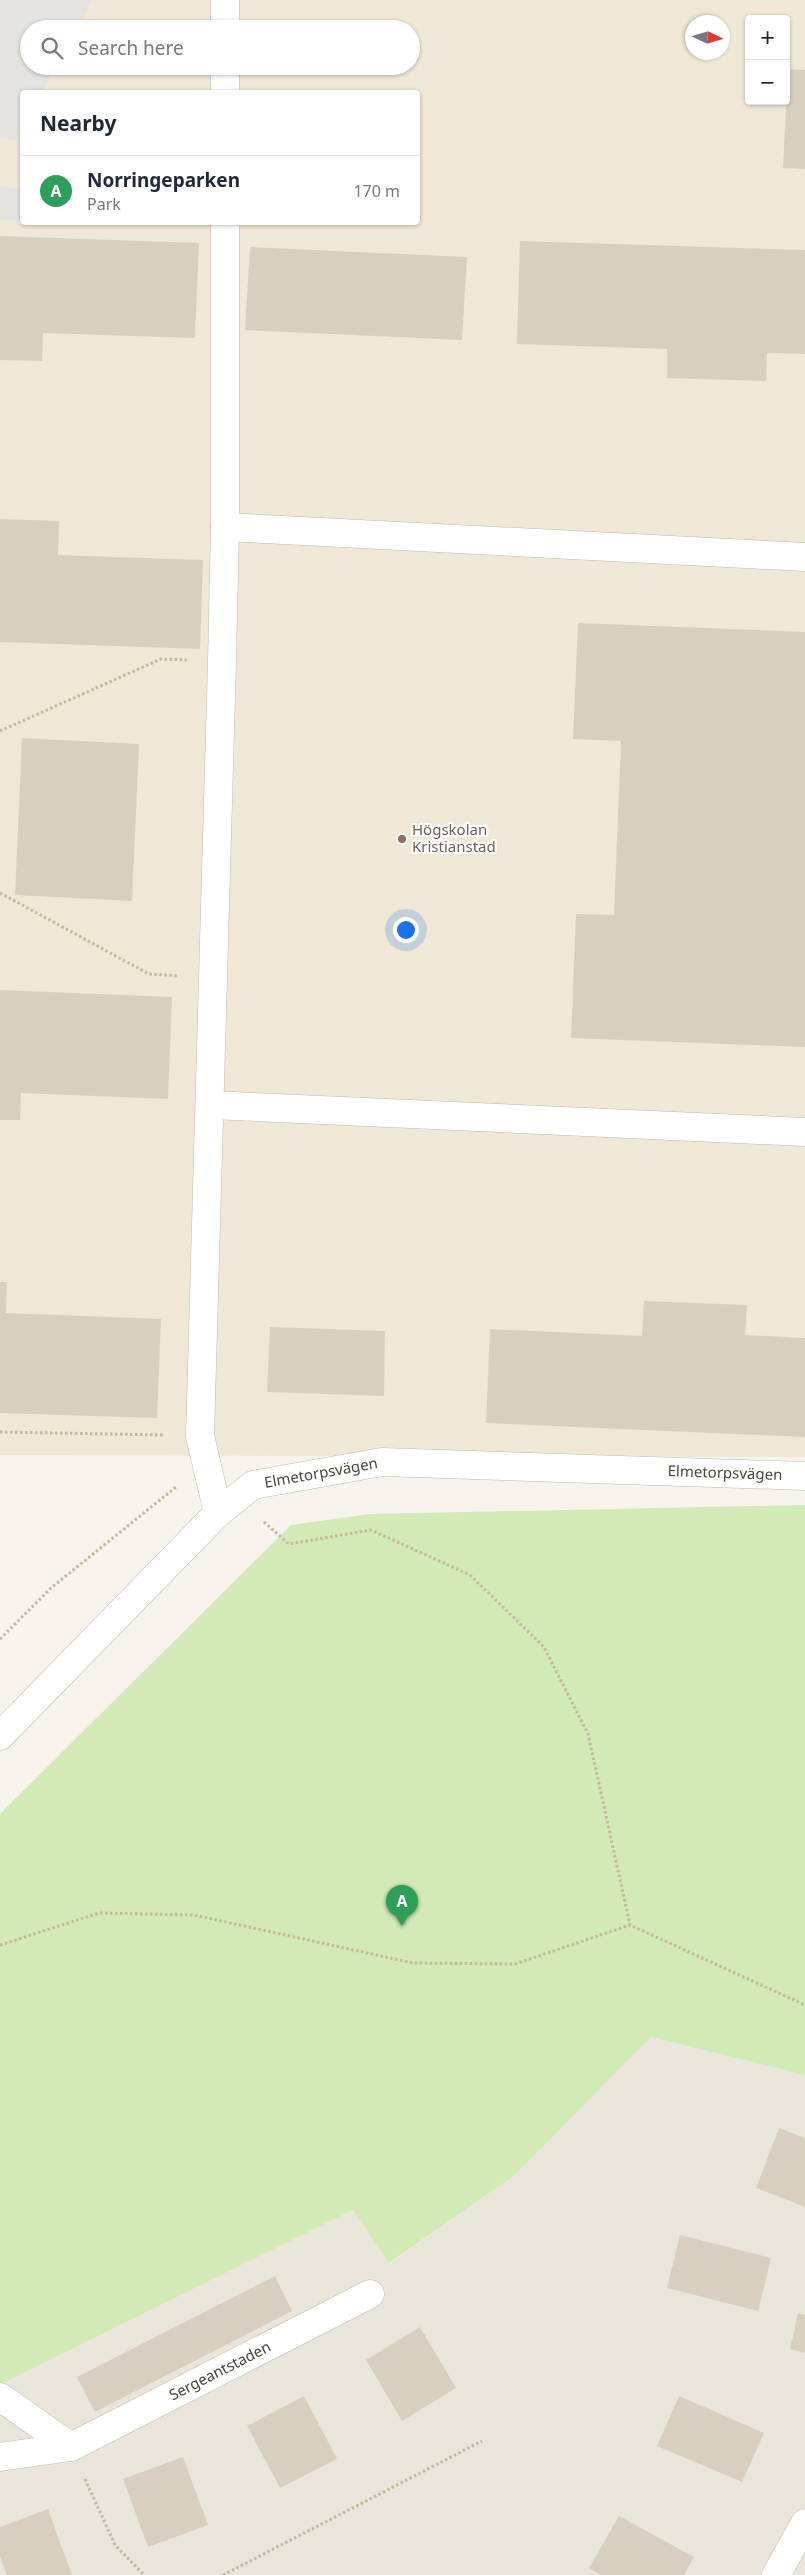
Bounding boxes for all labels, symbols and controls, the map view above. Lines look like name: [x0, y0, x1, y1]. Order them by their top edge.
north arrow: [685, 15, 730, 60]
map controls: [745, 15, 790, 105]
button: +: [745, 15, 790, 60]
search box: [20, 20, 420, 75]
icon: search: [38, 34, 66, 62]
text: Search here: [78, 35, 184, 61]
button: −: [745, 60, 790, 105]
text: Nearby: [40, 109, 116, 137]
text: Norringeparken: [87, 167, 240, 193]
text: A: [50, 180, 62, 202]
text: 170 m: [353, 180, 400, 202]
text: Park: [87, 193, 121, 215]
place label: Högskolan Kristianstad: [412, 819, 496, 856]
marker: Högskolan Kristianstad: [396, 833, 408, 845]
your location: [393, 917, 419, 943]
street label: Elmetorpsvägen: [263, 1452, 379, 1492]
street label: Elmetorpsvägen: [667, 1460, 783, 1484]
pin: A: [386, 1885, 418, 1926]
street label: Sergeantstaden: [165, 2336, 274, 2404]

